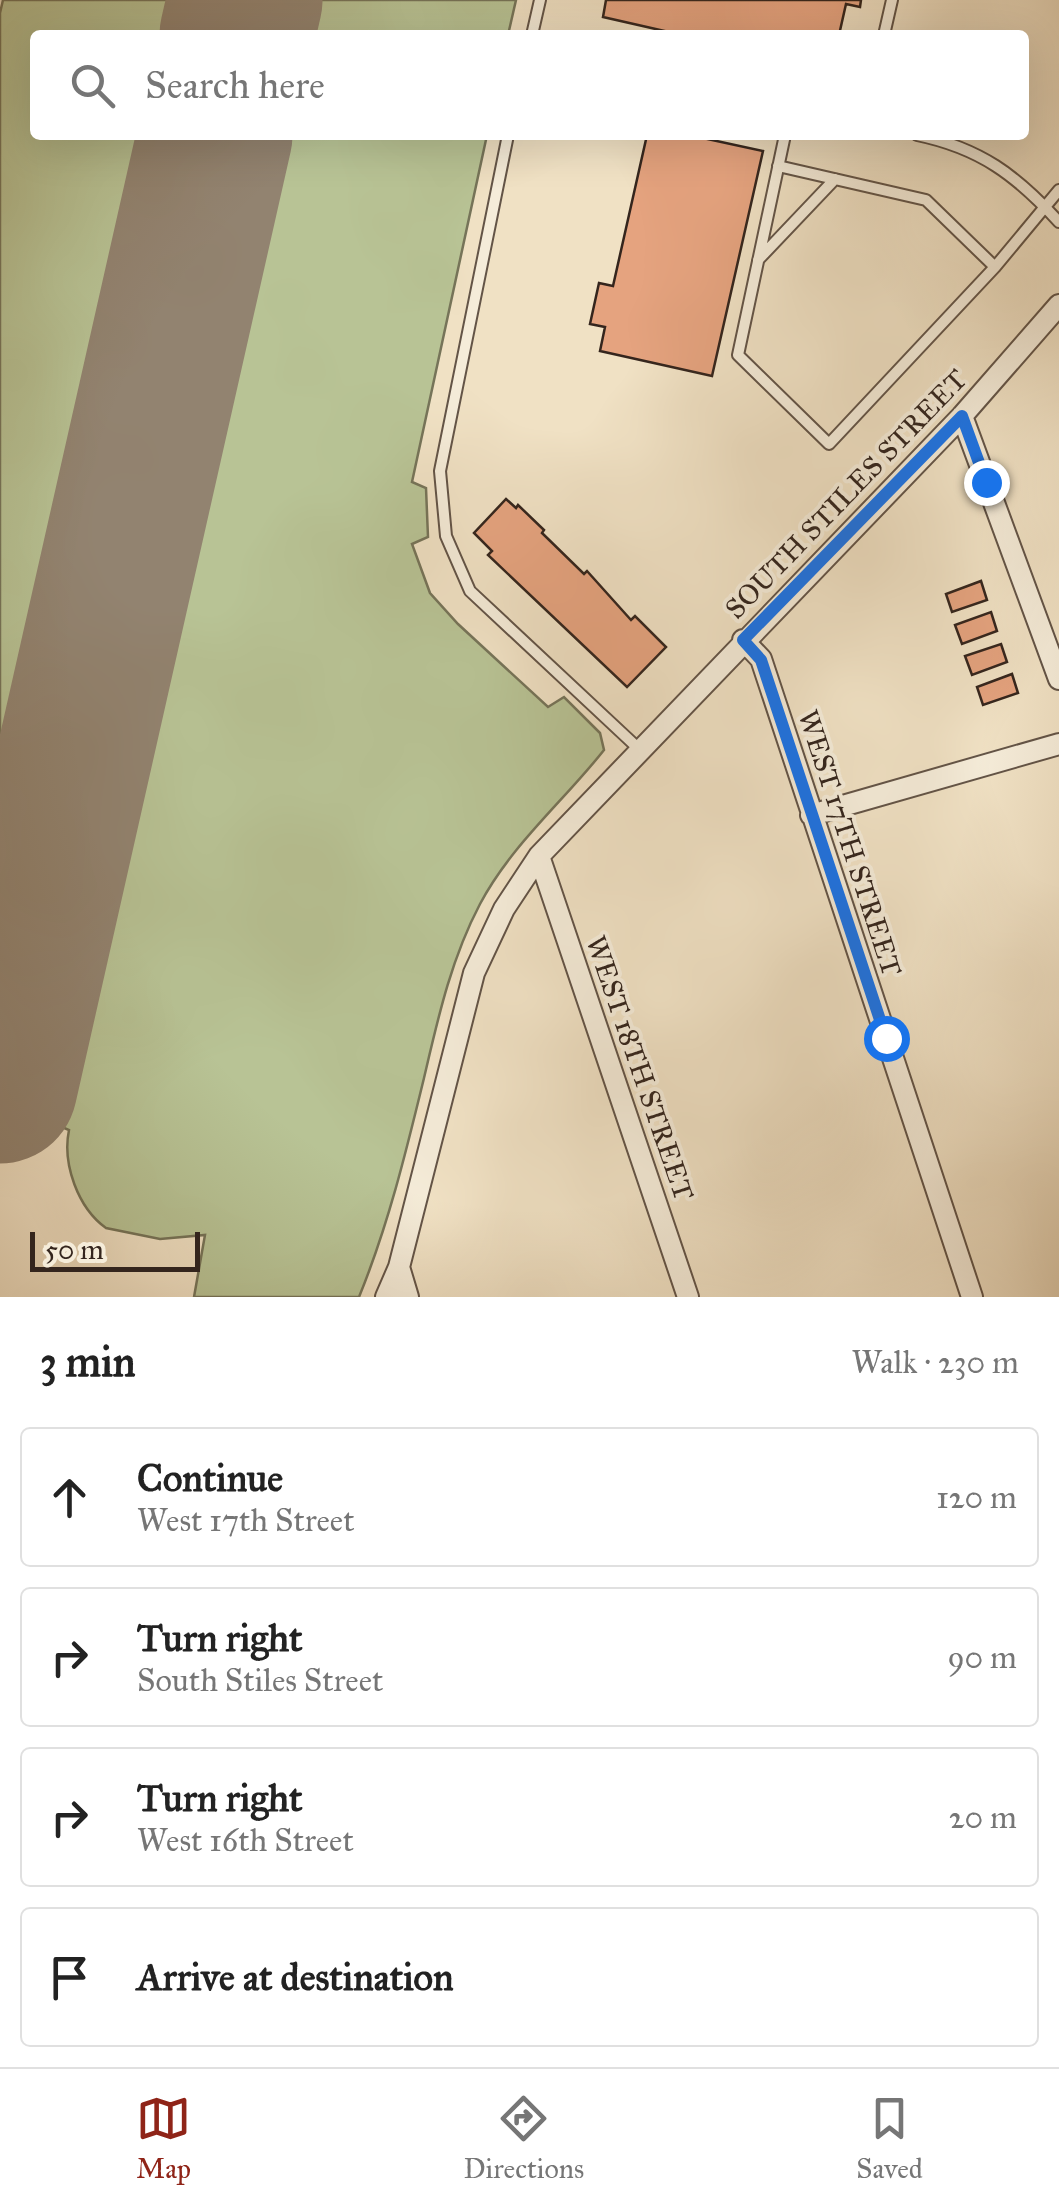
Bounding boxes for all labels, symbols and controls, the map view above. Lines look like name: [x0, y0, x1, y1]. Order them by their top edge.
search box: [30, 30, 1029, 140]
icon: search: [65, 58, 120, 113]
text: Search here: [145, 62, 325, 108]
street label: SOUTH STILES STREET: [718, 362, 974, 626]
route end: [964, 460, 1010, 506]
street label: WEST 17TH STREET: [790, 706, 910, 980]
street label: WEST 18TH STREET: [578, 931, 702, 1205]
route start: [864, 1016, 910, 1062]
scale bar: [30, 1227, 200, 1272]
text: 50 m: [45, 1232, 104, 1267]
text: 3 min: [40, 1336, 135, 1388]
text: Walk · 230 m: [851, 1343, 1019, 1382]
text: Continue: [137, 1455, 283, 1501]
icon: ahead: [42, 1470, 97, 1525]
text: 120 m: [936, 1478, 1017, 1517]
text: West 17th Street: [137, 1501, 355, 1540]
text: Turn right: [137, 1615, 303, 1661]
icon: right: [42, 1630, 97, 1685]
text: 90 m: [947, 1638, 1017, 1677]
text: South Stiles Street: [137, 1661, 383, 1700]
text: Turn right: [137, 1775, 303, 1821]
icon: right: [42, 1790, 97, 1845]
text: 20 m: [949, 1798, 1017, 1837]
text: West 16th Street: [137, 1821, 354, 1860]
icon: arrive: [42, 1950, 97, 2005]
text: Arrive at destination: [137, 1954, 454, 2000]
tab: Map: [136, 2091, 191, 2186]
tab: Directions: [463, 2091, 584, 2186]
tab: Saved: [856, 2091, 923, 2186]

